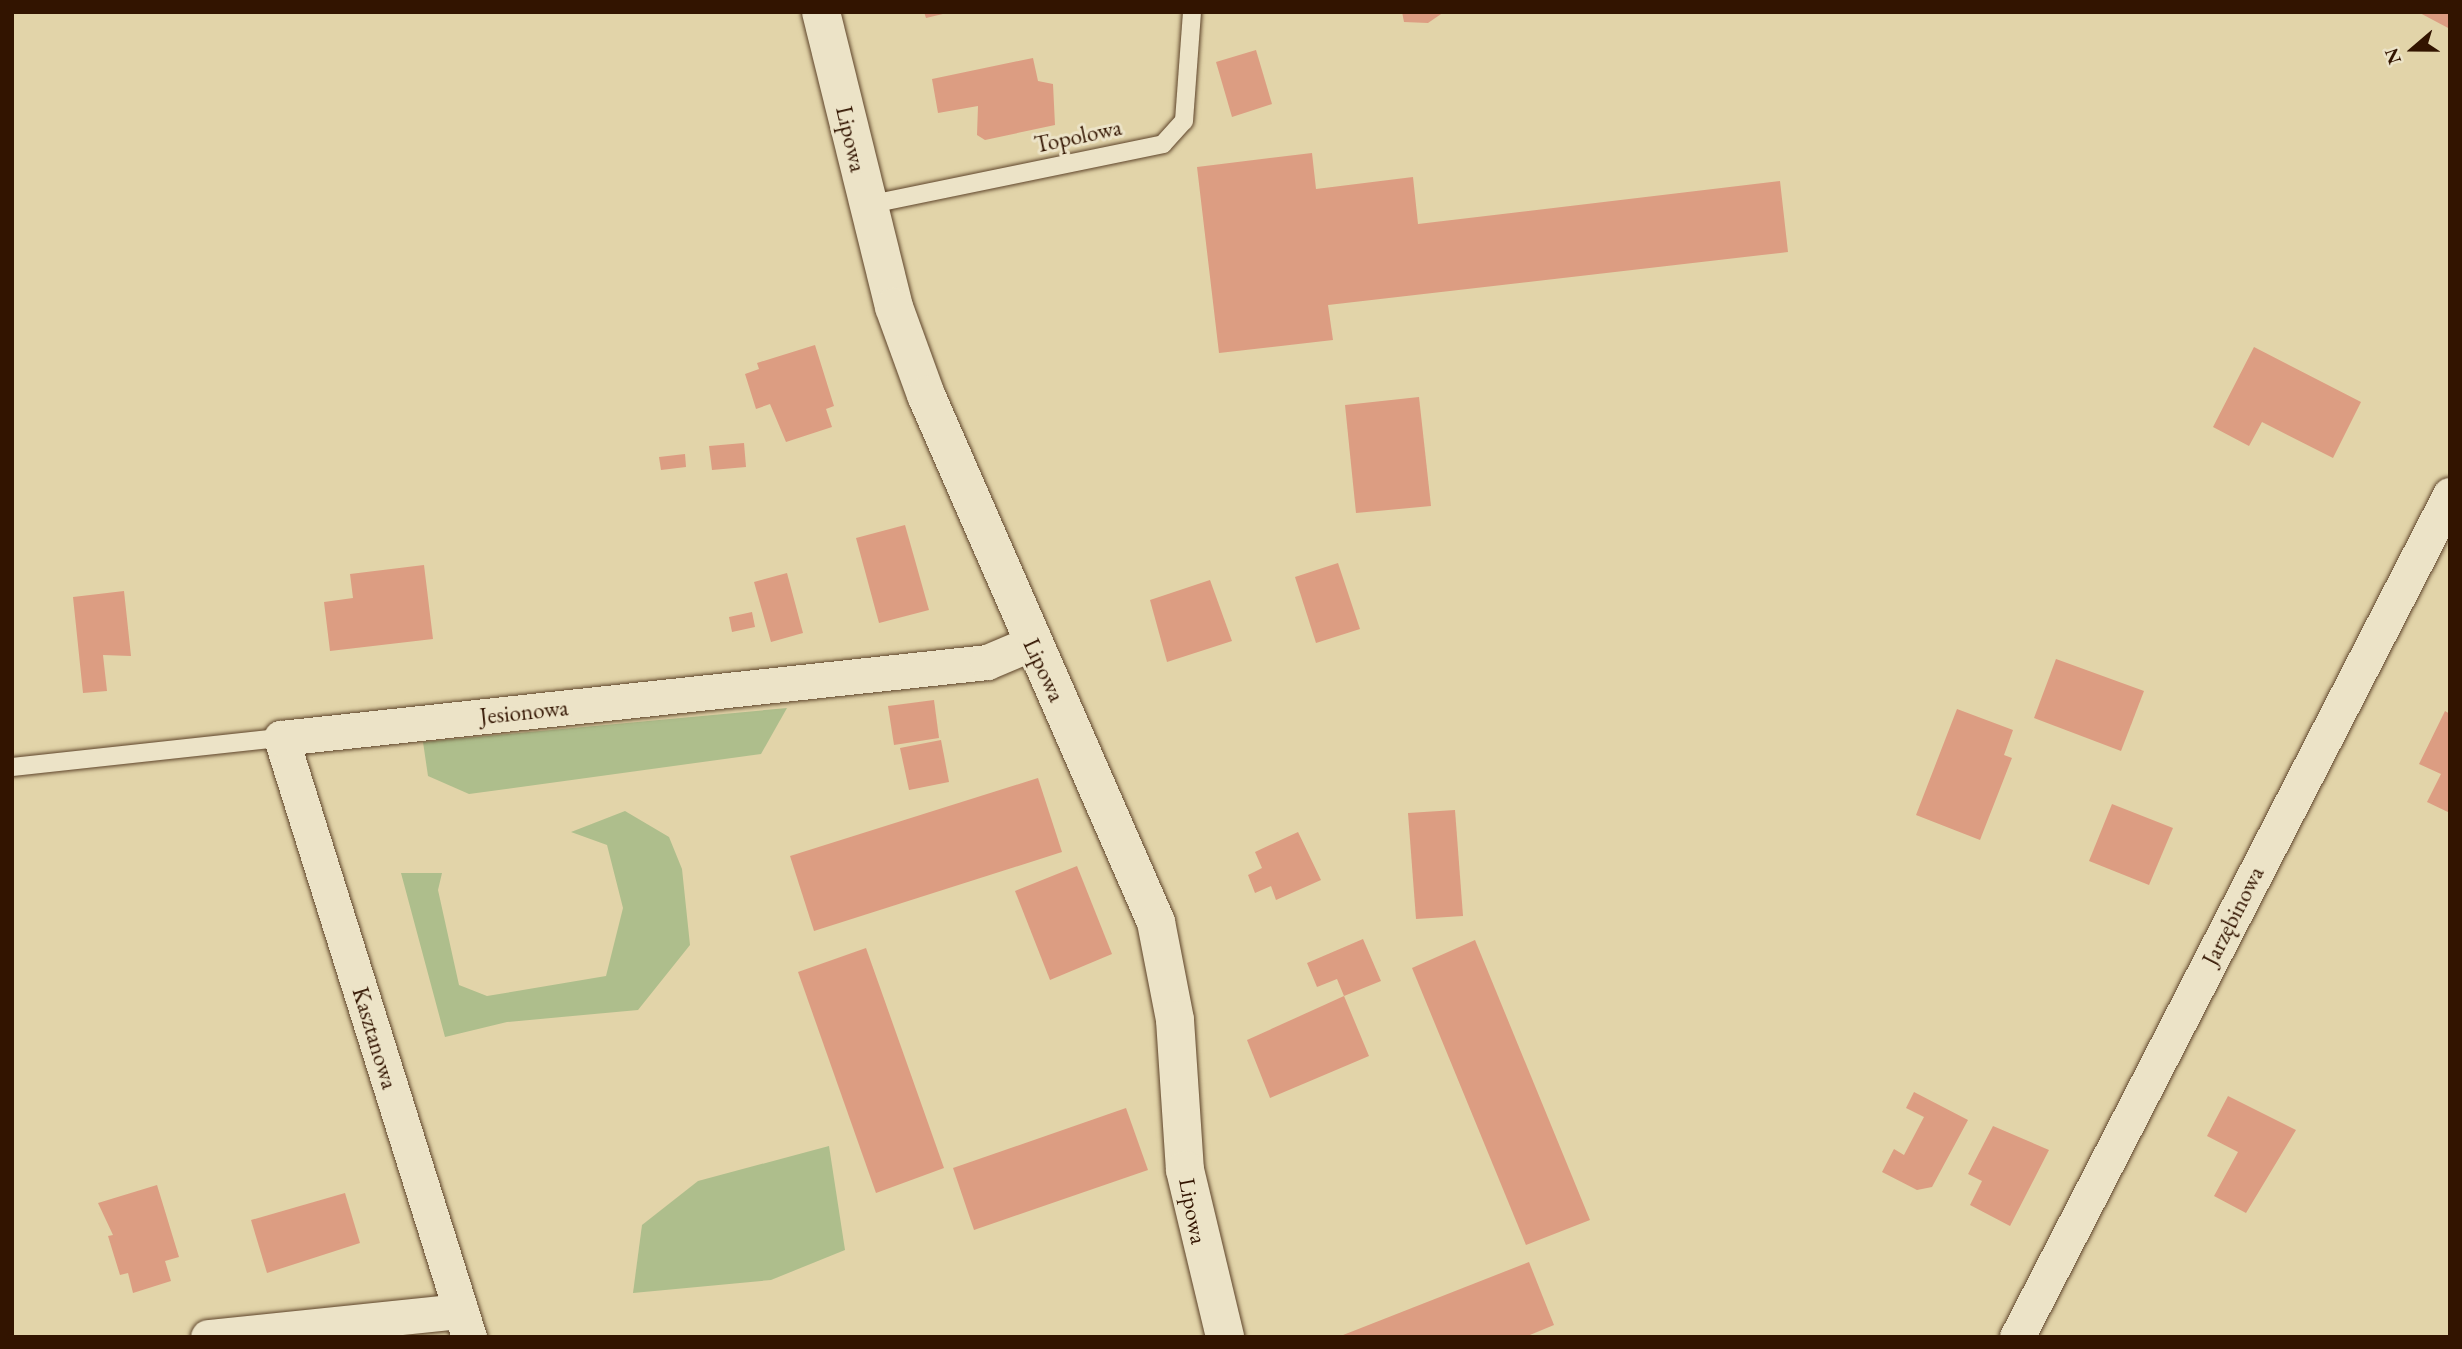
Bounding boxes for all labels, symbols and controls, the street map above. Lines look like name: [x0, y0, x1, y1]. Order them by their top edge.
north arrow: [2378, 14, 2448, 84]
text: N: [2378, 45, 2407, 68]
street label: Lipowa: [830, 103, 872, 175]
street label: Topolowa: [1032, 113, 1124, 159]
street label: Lipowa: [1017, 634, 1071, 706]
street label: Jesionowa: [478, 694, 570, 730]
street label: Jarzębinowa: [2196, 862, 2270, 970]
street label: Kasztanowa: [346, 984, 404, 1092]
street label: Lipowa: [1173, 1176, 1213, 1246]

